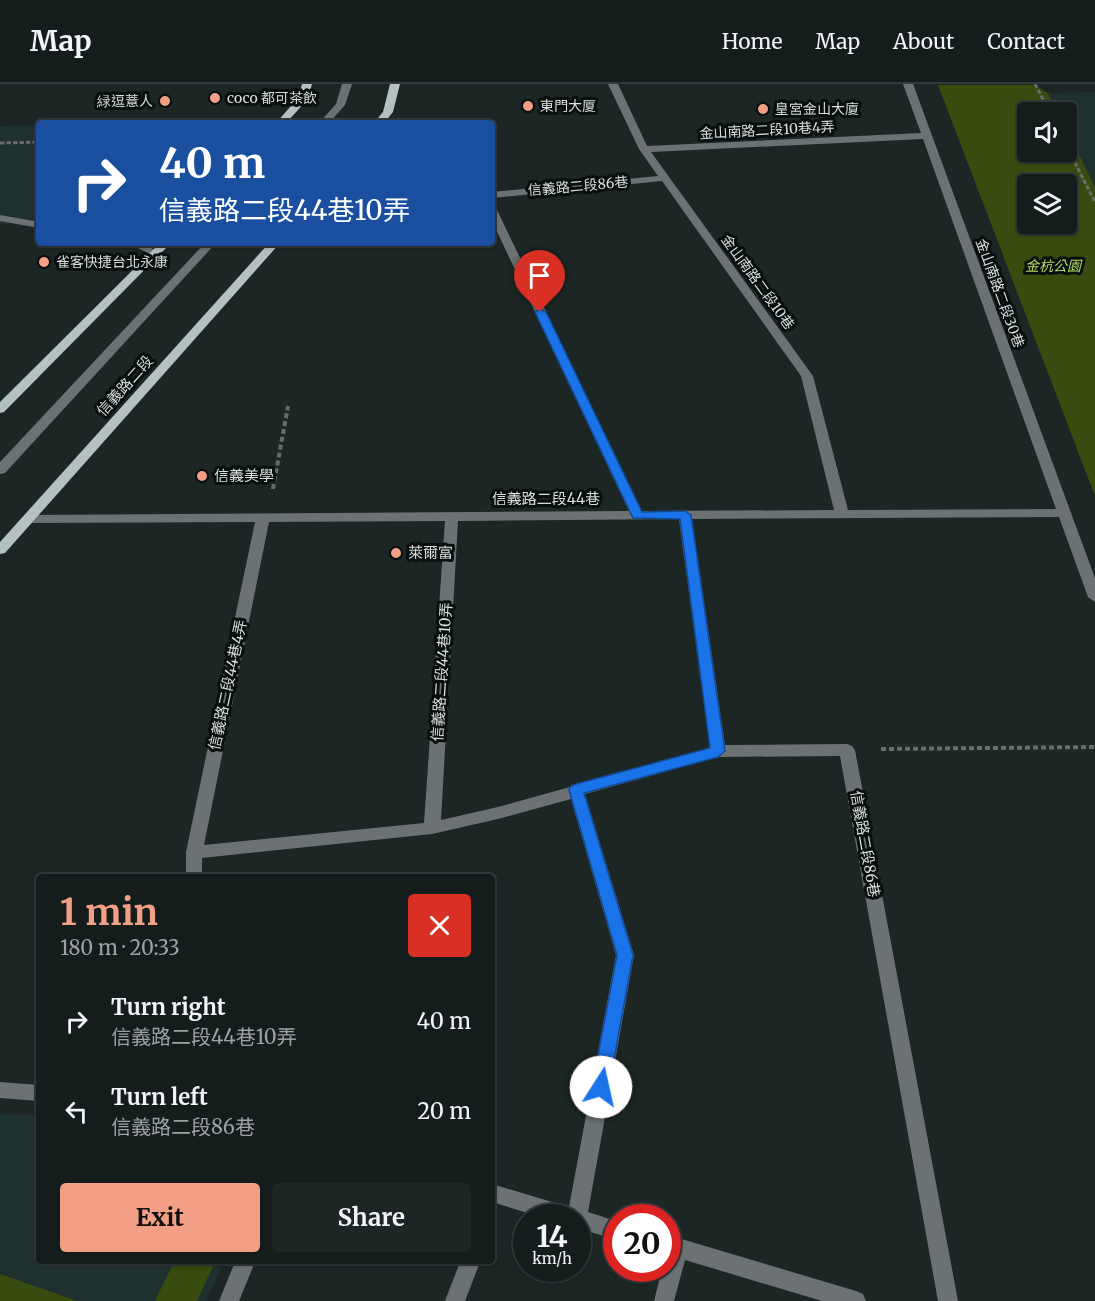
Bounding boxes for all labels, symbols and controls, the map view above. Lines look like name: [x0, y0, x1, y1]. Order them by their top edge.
text: Map: [30, 23, 92, 59]
text: Home: [722, 28, 782, 55]
text: Map: [815, 28, 860, 55]
text: About: [893, 28, 954, 55]
text: Contact: [987, 28, 1065, 55]
place label: coco 都可茶飲: [227, 89, 317, 107]
marker: coco 都可茶飲: [208, 91, 222, 105]
place label: 緑逗薏人: [96, 92, 153, 110]
marker: 緑逗薏人: [158, 94, 172, 108]
place label: 東門大厦: [540, 97, 596, 115]
marker: 東門大厦: [521, 99, 535, 113]
place label: 皇宮金山大廈: [775, 100, 859, 118]
marker: 皇宮金山大廈: [756, 102, 770, 116]
map controls: [1017, 102, 1077, 234]
button: sound: [1017, 102, 1077, 162]
street label: 金山南路二段10巷4弄: [699, 117, 835, 143]
text: 40 m: [159, 137, 265, 189]
icon: right: [60, 144, 138, 222]
street label: 信義路二段86巷: [527, 173, 629, 199]
button: layers: [1017, 174, 1077, 234]
text: 信義路二段44巷10弄: [159, 193, 410, 227]
street label: 金山南路二段10巷: [718, 231, 798, 333]
street label: 金山南路二段30巷: [972, 236, 1028, 350]
pin: [514, 250, 565, 312]
place label: 雀客快捷台北永康: [56, 253, 168, 271]
marker: 雀客快捷台北永康: [37, 255, 51, 269]
park label: 金杭公園: [1025, 257, 1083, 275]
icon: arrive: [523, 259, 556, 292]
street label: 信義路二段: [92, 351, 157, 420]
place label: 信義美學: [214, 466, 274, 485]
marker: 信義美學: [195, 469, 209, 483]
street label: 信義路二段44巷: [492, 489, 600, 508]
place label: 萊爾富: [408, 543, 453, 562]
marker: 萊爾富: [389, 546, 403, 560]
street label: 信義路二段44巷10弄: [427, 602, 456, 742]
street label: 信義路二段44巷4弄: [204, 618, 251, 752]
street label: 信義路二段86巷: [847, 789, 884, 899]
text: 1 min: [60, 890, 158, 935]
button: close: [408, 894, 471, 957]
text: 180 m · 20:33: [60, 935, 180, 960]
text: Turn right: [111, 993, 225, 1021]
icon: right: [60, 1005, 93, 1038]
text: 40 m: [416, 1007, 471, 1035]
text: 信義路二段44巷10弄: [111, 1024, 297, 1049]
position arrow: [569, 1055, 633, 1119]
text: Turn left: [111, 1083, 208, 1111]
icon: left: [60, 1095, 93, 1128]
text: 20 m: [417, 1097, 471, 1125]
text: 信義路二段86巷: [111, 1114, 255, 1139]
button: Exit: [60, 1183, 260, 1252]
button: Share: [272, 1183, 471, 1252]
speed limit sign: 20: [603, 1204, 681, 1282]
text: 14: [536, 1217, 568, 1255]
text: km/h: [532, 1249, 572, 1268]

